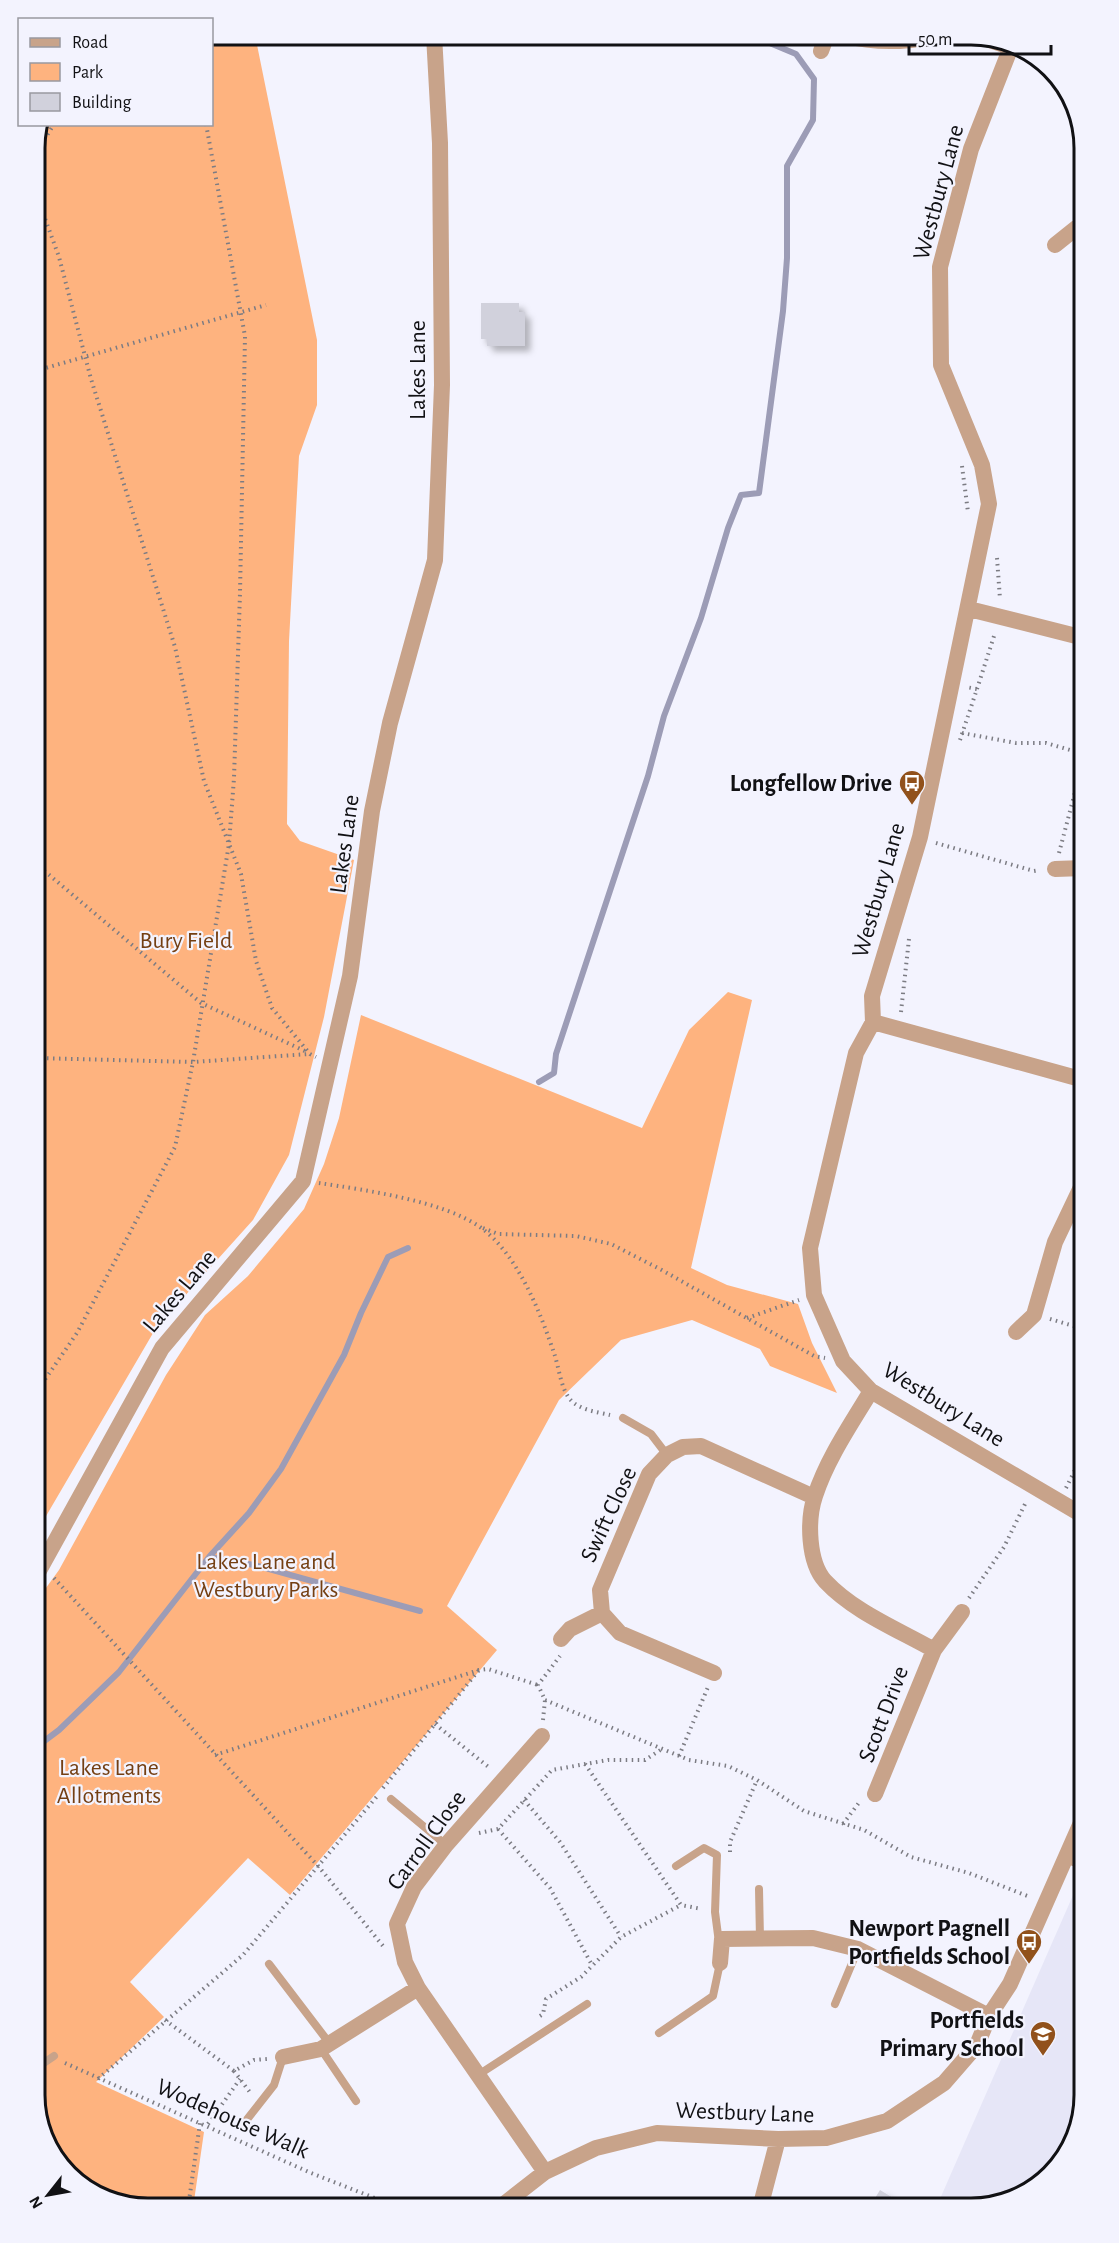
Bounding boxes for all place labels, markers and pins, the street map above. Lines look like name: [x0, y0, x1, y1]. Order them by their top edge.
bus stop icon: Longfellow Drive: [897, 768, 927, 806]
place label: Longfellow Drive: [730, 772, 892, 796]
place label: Newport Pagnell Portfields School: [848, 1917, 1010, 1969]
bus stop icon: Newport Pagnell Portfields School: [1014, 1927, 1044, 1965]
place label: Portfields Primary School: [879, 2009, 1024, 2061]
school or university icon: Portfields Primary School: [1028, 2019, 1058, 2057]

